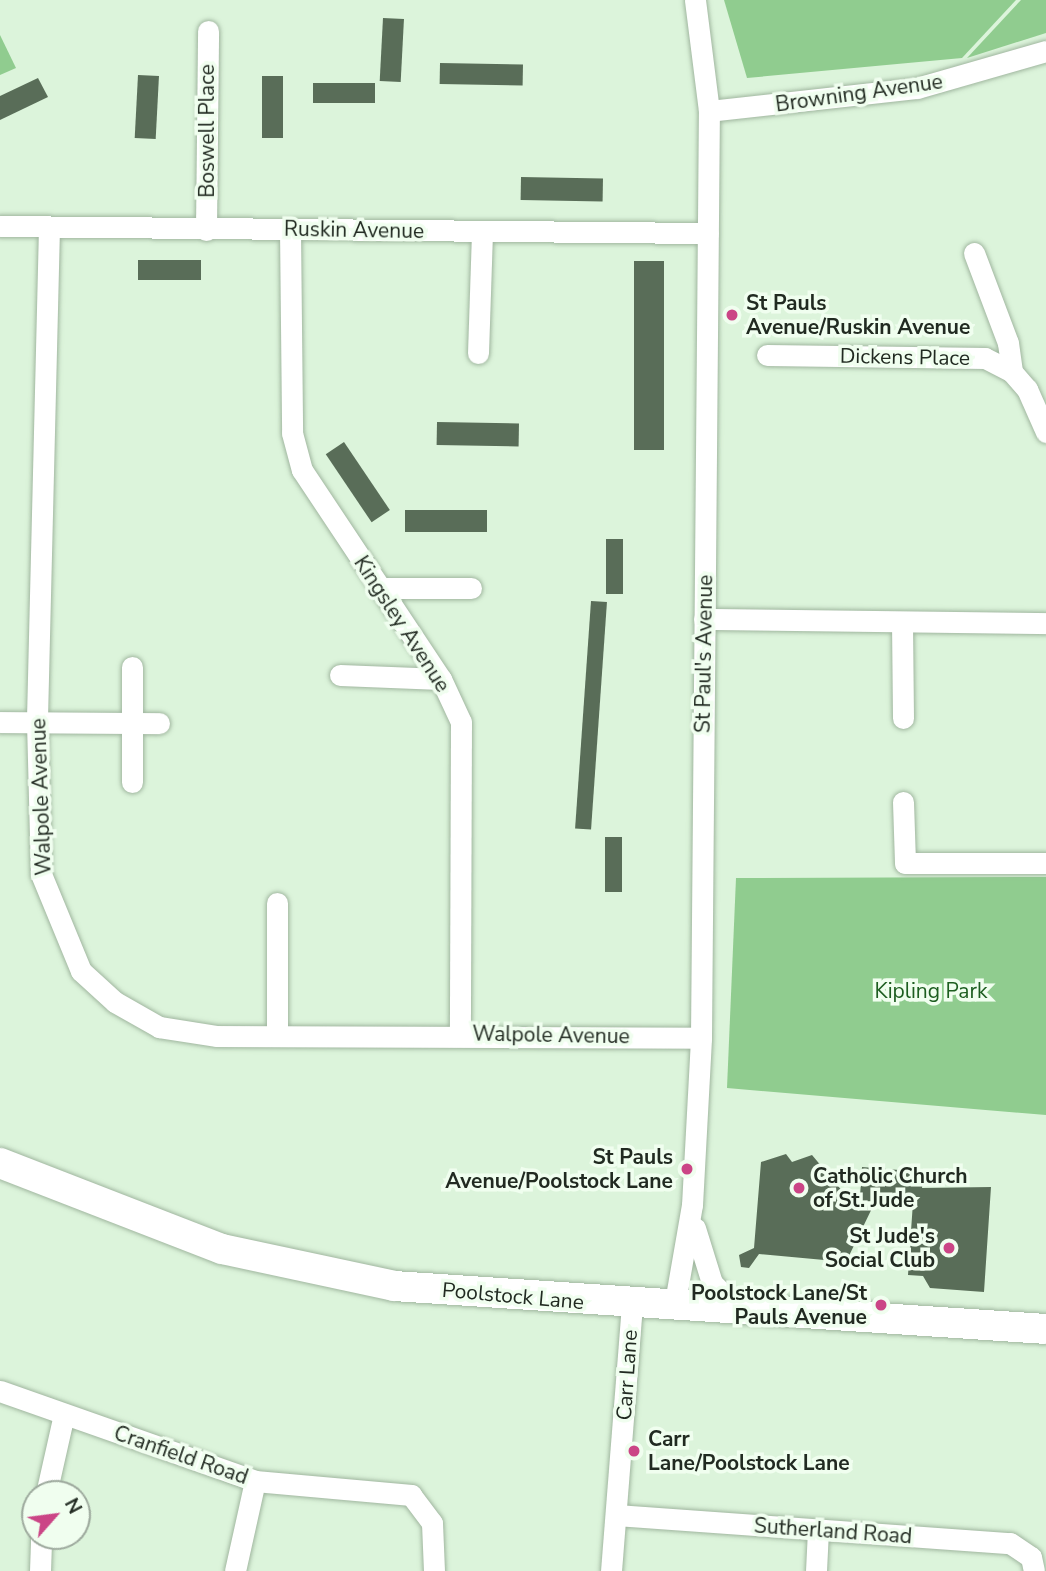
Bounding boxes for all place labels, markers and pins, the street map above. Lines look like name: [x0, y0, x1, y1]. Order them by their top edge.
place label: St Pauls Avenue/Ruskin Avenue: [746, 290, 970, 340]
marker: St Pauls Avenue/Ruskin Avenue: [724, 307, 740, 323]
place label: St Pauls Avenue/Poolstock Lane: [445, 1144, 673, 1194]
marker: St Pauls Avenue/Poolstock Lane: [679, 1161, 695, 1177]
place label: Catholic Church of St. Jude: [813, 1163, 967, 1213]
marker: Catholic Church of St. Jude: [791, 1180, 807, 1196]
place label: St Jude's Social Club: [825, 1223, 935, 1273]
marker: St Jude's Social Club: [941, 1240, 957, 1256]
place label: Poolstock Lane/St Pauls Avenue: [691, 1280, 867, 1330]
marker: Poolstock Lane/St Pauls Avenue: [873, 1297, 889, 1313]
place label: Carr Lane/Poolstock Lane: [648, 1426, 850, 1476]
marker: Carr Lane/Poolstock Lane: [626, 1443, 642, 1459]

